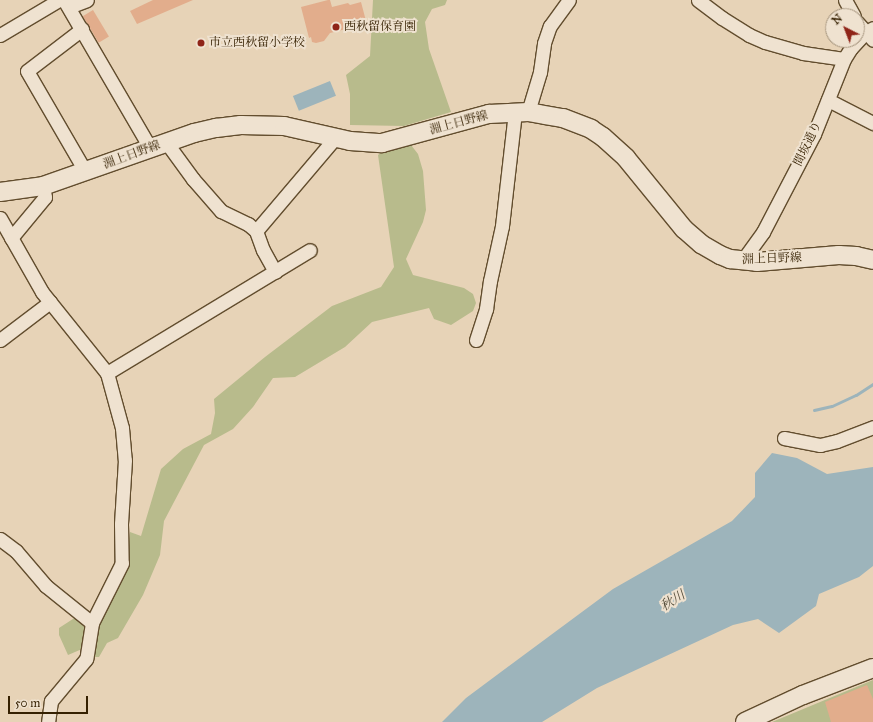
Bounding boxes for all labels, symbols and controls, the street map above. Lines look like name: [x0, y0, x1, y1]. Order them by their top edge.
north arrow: [825, 8, 865, 48]
text: N: [829, 11, 845, 27]
place label: 西秋留保育園: [344, 20, 416, 34]
marker: 西秋留保育園: [331, 22, 341, 32]
place label: 市立西秋留小学校: [209, 36, 305, 50]
marker: 市立西秋留小学校: [196, 38, 206, 48]
street label: 淵上日野線: [428, 108, 490, 138]
street label: 間坂通り: [791, 119, 825, 169]
street label: 淵上日野線: [101, 138, 163, 172]
street label: 淵上日野線: [742, 251, 802, 267]
water label: 秋川: [658, 587, 688, 615]
scale bar: [10, 688, 90, 714]
text: 50 m: [15, 696, 40, 710]

